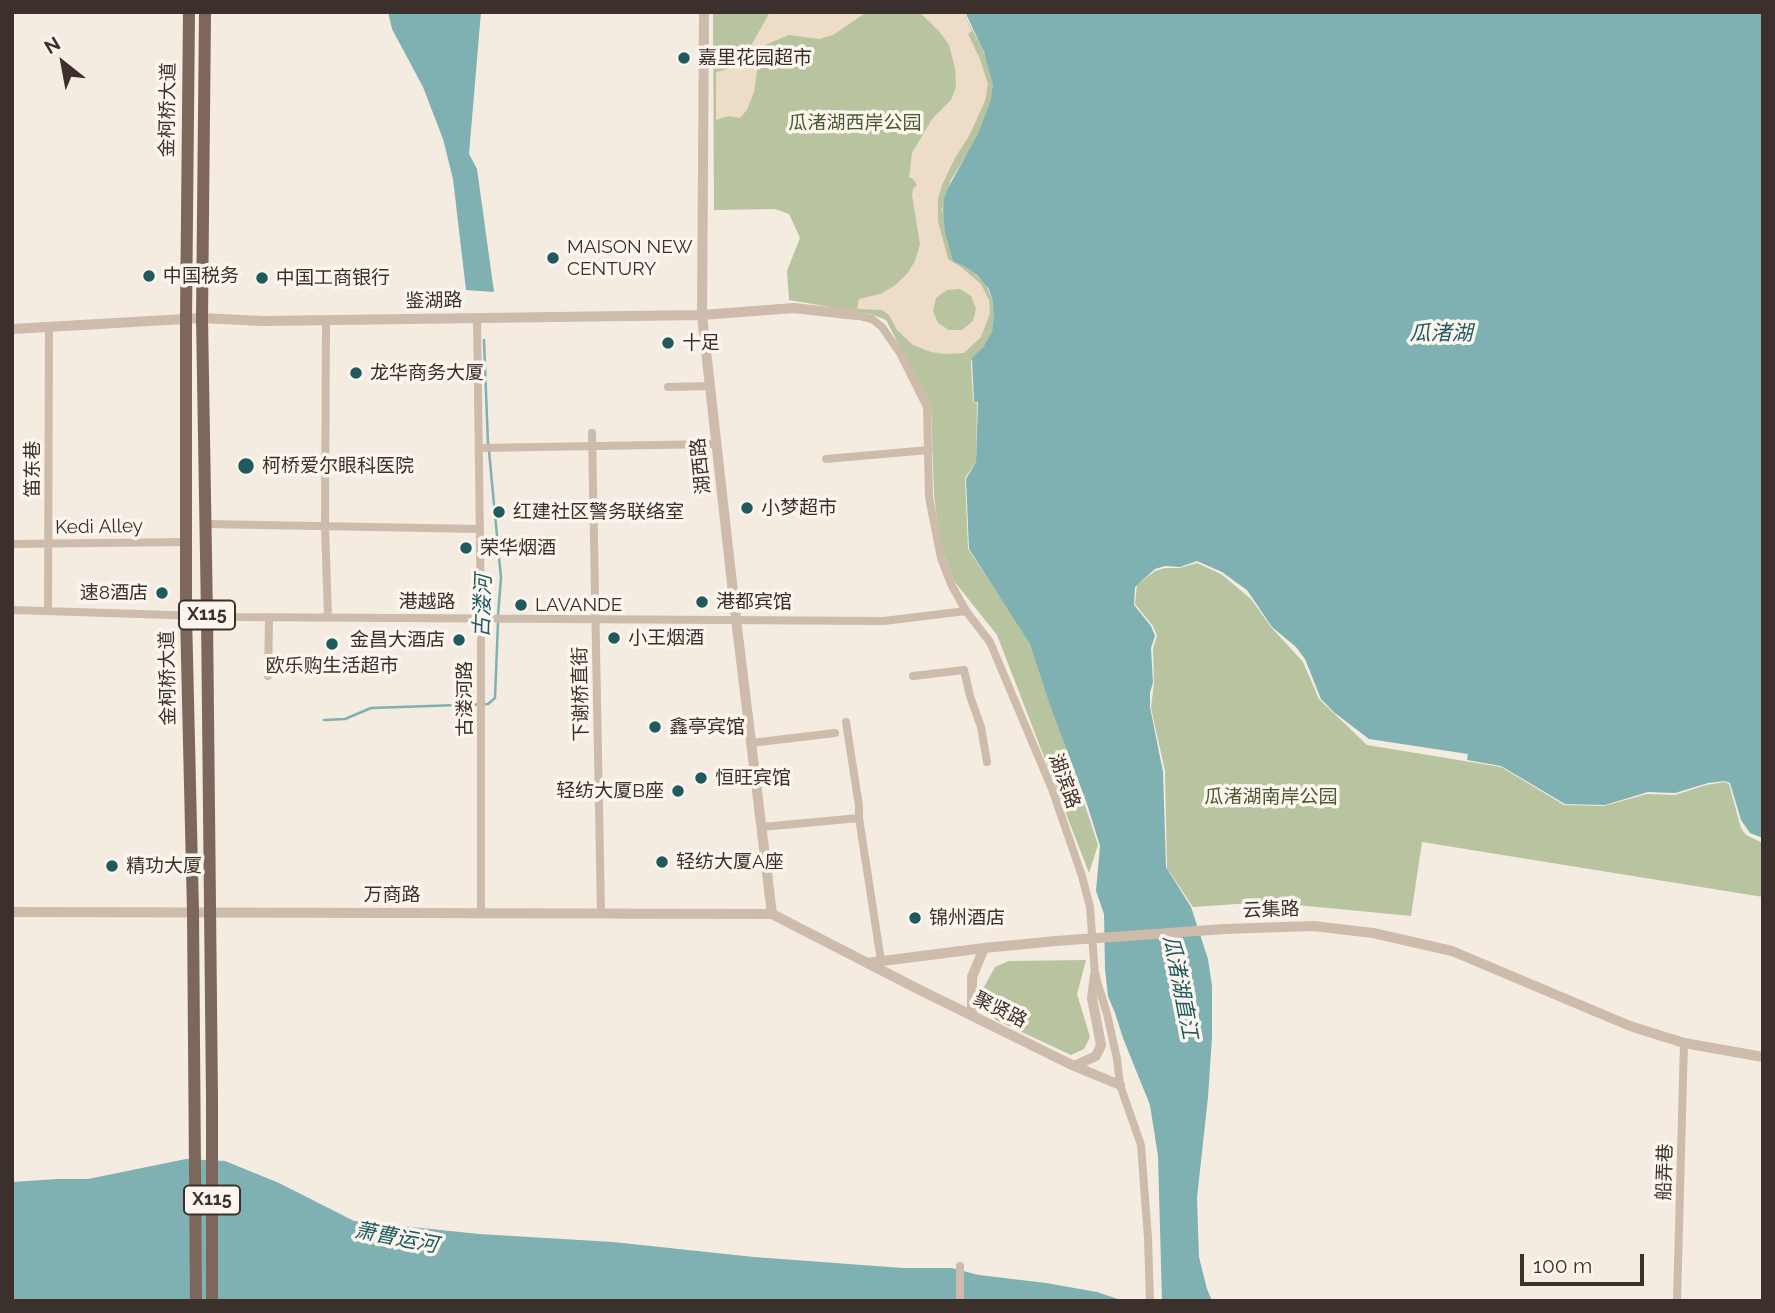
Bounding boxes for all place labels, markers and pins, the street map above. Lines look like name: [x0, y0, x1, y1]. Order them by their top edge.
place label: 嘉里花园超市: [698, 47, 812, 69]
marker: 嘉里花园超市: [676, 50, 692, 66]
place label: MAISON NEW CENTURY: [567, 236, 693, 280]
marker: MAISON NEW CENTURY: [545, 250, 561, 266]
place label: 中国税务: [163, 265, 239, 287]
place label: 中国工商银行: [276, 267, 390, 289]
marker: 中国税务: [141, 268, 157, 284]
marker: 中国工商银行: [254, 270, 270, 286]
place label: 十足: [682, 332, 720, 354]
marker: 十足: [660, 335, 676, 351]
place label: 龙华商务大厦: [370, 362, 484, 384]
marker: 龙华商务大厦: [348, 365, 364, 381]
place label: 柯桥爱尔眼科医院: [262, 455, 414, 477]
marker: 柯桥爱尔眼科医院: [236, 456, 256, 476]
place label: 小梦超市: [761, 497, 837, 519]
marker: 小梦超市: [739, 500, 755, 516]
place label: 红建社区警务联络室: [513, 501, 684, 523]
marker: 红建社区警务联络室: [491, 504, 507, 520]
place label: 荣华烟酒: [480, 537, 556, 559]
marker: 荣华烟酒: [458, 540, 474, 556]
place label: 速8酒店: [80, 582, 148, 604]
marker: 速8酒店: [154, 585, 170, 601]
place label: 港都宾馆: [716, 591, 792, 613]
place label: LAVANDE: [535, 594, 622, 616]
marker: 港都宾馆: [694, 594, 710, 610]
marker: LAVANDE: [513, 597, 529, 613]
place label: 小王烟酒: [628, 627, 704, 649]
place label: 金昌大酒店: [350, 629, 445, 651]
marker: 小王烟酒: [606, 630, 622, 646]
marker: 金昌大酒店: [451, 632, 467, 648]
marker: 欧乐购生活超市: [324, 636, 340, 652]
place label: 欧乐购生活超市: [266, 655, 398, 677]
place label: 鑫亭宾馆: [669, 716, 745, 738]
marker: 鑫亭宾馆: [647, 719, 663, 735]
place label: 恒旺宾馆: [715, 767, 791, 789]
marker: 恒旺宾馆: [693, 770, 709, 786]
place label: 轻纺大厦B座: [556, 780, 664, 802]
marker: 轻纺大厦B座: [670, 783, 686, 799]
place label: 轻纺大厦A座: [676, 851, 784, 873]
marker: 轻纺大厦A座: [654, 854, 670, 870]
place label: 精功大厦: [126, 855, 202, 877]
marker: 精功大厦: [104, 858, 120, 874]
place label: 锦州酒店: [929, 907, 1005, 929]
marker: 锦州酒店: [907, 910, 923, 926]

